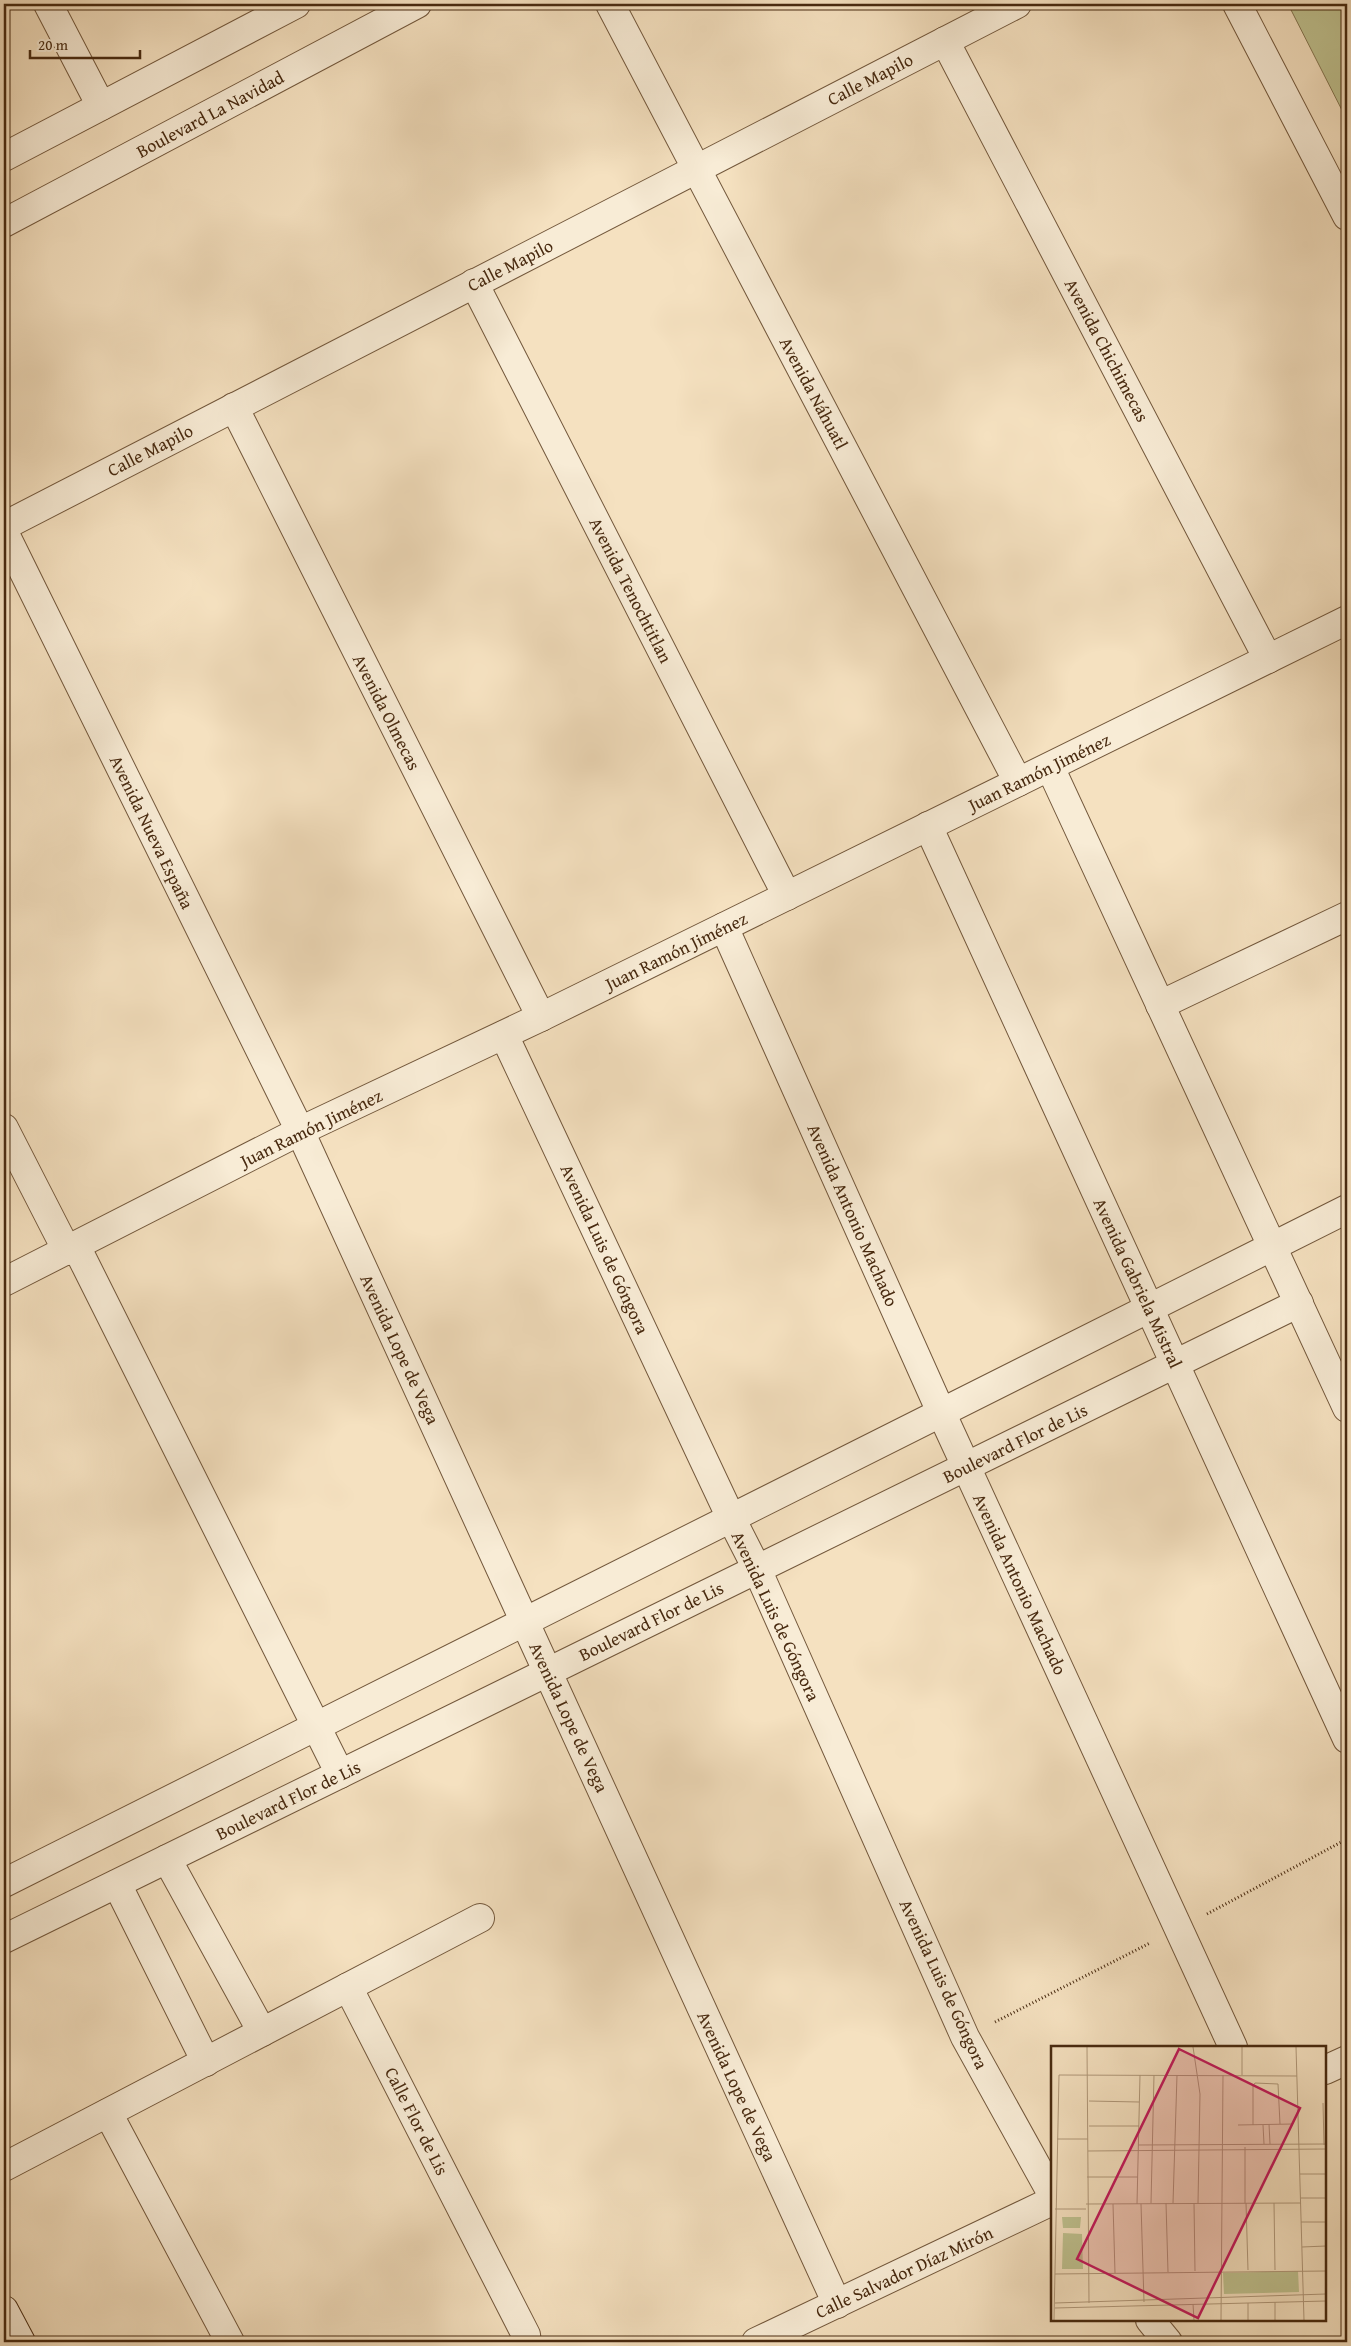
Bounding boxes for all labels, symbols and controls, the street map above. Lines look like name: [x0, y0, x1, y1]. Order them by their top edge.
scale bar: [30, 28, 140, 60]
text: 20 m: [38, 34, 69, 55]
street label: Calle Mapilo: [822, 46, 918, 112]
street label: Boulevard La Navidad: [131, 64, 289, 164]
street label: Calle Mapilo: [462, 232, 558, 298]
street label: Avenida Chichimecas: [1058, 274, 1156, 426]
street label: Avenida Náhuatl: [773, 332, 855, 454]
street label: Calle Mapilo: [102, 417, 198, 483]
street label: Avenida Tenochtitlan: [583, 512, 679, 668]
street label: Avenida Olmecas: [346, 649, 428, 775]
street label: Juan Ramón Jiménez: [962, 726, 1115, 819]
street label: Avenida Nueva España: [103, 750, 201, 914]
street label: Juan Ramón Jiménez: [599, 905, 752, 998]
street label: Juan Ramón Jiménez: [234, 1082, 387, 1175]
street label: Avenida Antonio Machado: [800, 1119, 906, 1311]
street label: Avenida Luis de Góngora: [554, 1160, 656, 1339]
street label: Avenida Gabriela Mistral: [1087, 1193, 1189, 1373]
street label: Avenida Lope de Vega: [353, 1269, 447, 1429]
street label: Boulevard Flor de Lis: [938, 1396, 1092, 1490]
street label: Avenida Antonio Machado: [966, 1489, 1074, 1679]
street label: Avenida Luis de Góngora: [725, 1527, 827, 1706]
street label: Boulevard Flor de Lis: [574, 1574, 728, 1668]
street label: Avenida Lope de Vega: [522, 1637, 616, 1797]
street label: Boulevard Flor de Lis: [211, 1753, 365, 1847]
street label: Avenida Luis de Góngora: [893, 1895, 995, 2074]
street label: Avenida Lope de Vega: [690, 2006, 784, 2166]
inset map: [1051, 2046, 1326, 2321]
street label: Calle Flor de Lis: [378, 2062, 456, 2180]
street label: Calle Salvador Díaz Mirón: [811, 2219, 997, 2325]

